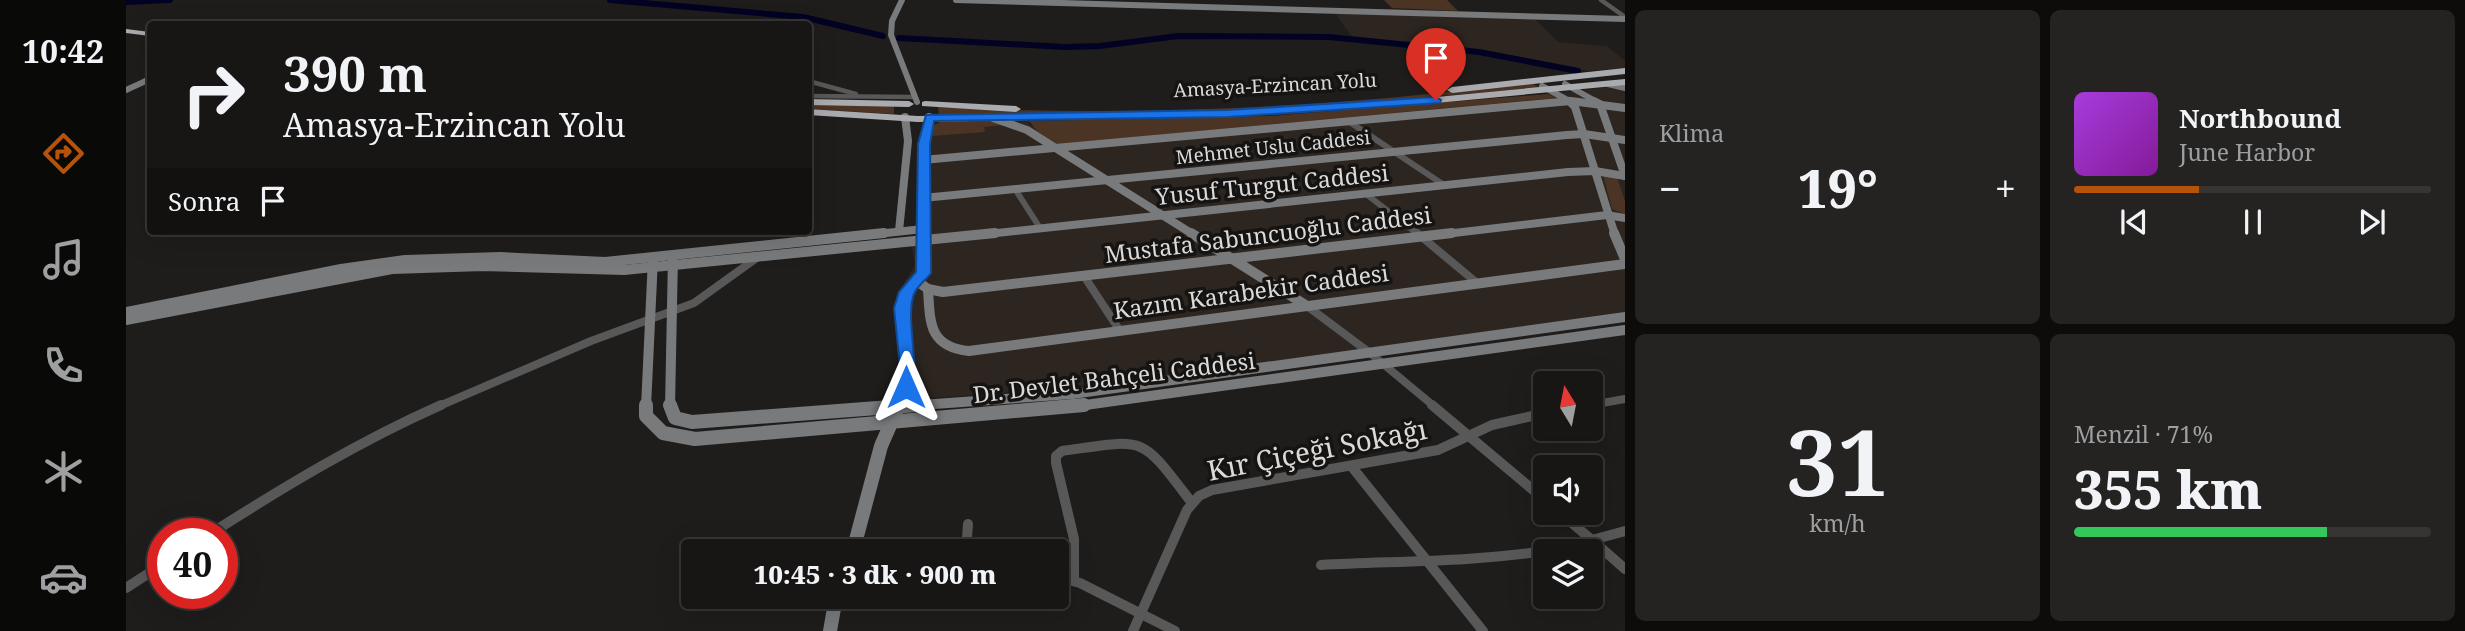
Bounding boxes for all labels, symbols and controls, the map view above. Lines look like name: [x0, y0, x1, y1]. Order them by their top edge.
pin: [1406, 28, 1466, 100]
text: 10:42: [22, 29, 104, 72]
icon: arrive: [1417, 39, 1455, 77]
text: 390 m: [283, 40, 427, 106]
icon: right: [168, 49, 259, 140]
street label: Amasya-Erzincan Yolu: [1173, 67, 1377, 103]
text: Northbound: [2179, 100, 2341, 136]
text: Amasya-Erzincan Yolu: [283, 103, 626, 146]
text: Klima: [1659, 117, 1724, 149]
street label: Mehmet Uslu Caddesi: [1174, 124, 1372, 170]
icon: directions: [39, 129, 88, 178]
text: June Harbor: [2179, 136, 2315, 168]
text: 19°: [1798, 152, 1878, 223]
street label: Yusuf Turgut Caddesi: [1153, 156, 1391, 212]
text: −: [1659, 162, 1681, 214]
text: +: [1995, 162, 2016, 214]
icon: arrive: [254, 182, 292, 220]
text: Sonra: [168, 183, 240, 219]
street label: Mustafa Sabuncuoğlu Caddesi: [1103, 198, 1434, 270]
icon: previous: [2115, 203, 2153, 241]
icon: pause: [2234, 203, 2272, 241]
icon: next: [2353, 203, 2391, 241]
icon: music: [39, 235, 88, 284]
street label: Kazım Karabekir Caddesi: [1111, 256, 1391, 326]
icon: phone: [39, 341, 88, 390]
street label: Dr. Devlet Bahçeli Caddesi: [971, 344, 1257, 410]
position arrow: [869, 350, 943, 424]
north arrow: [1533, 371, 1603, 441]
map controls: [1533, 371, 1603, 609]
text: 31: [1786, 399, 1889, 523]
street label: Kır Çiçeği Sokağı: [1204, 409, 1430, 489]
text: Menzil · 71%: [2074, 418, 2213, 450]
icon: climate: [39, 447, 88, 496]
text: 355 km: [2074, 453, 2262, 524]
button: sound: [1533, 455, 1603, 525]
text: km/h: [1809, 507, 1866, 539]
speed limit sign: 40: [147, 518, 238, 609]
button: layers: [1533, 539, 1603, 609]
icon: car: [39, 553, 88, 602]
text: 10:45 · 3 dk · 900 m: [753, 556, 997, 592]

